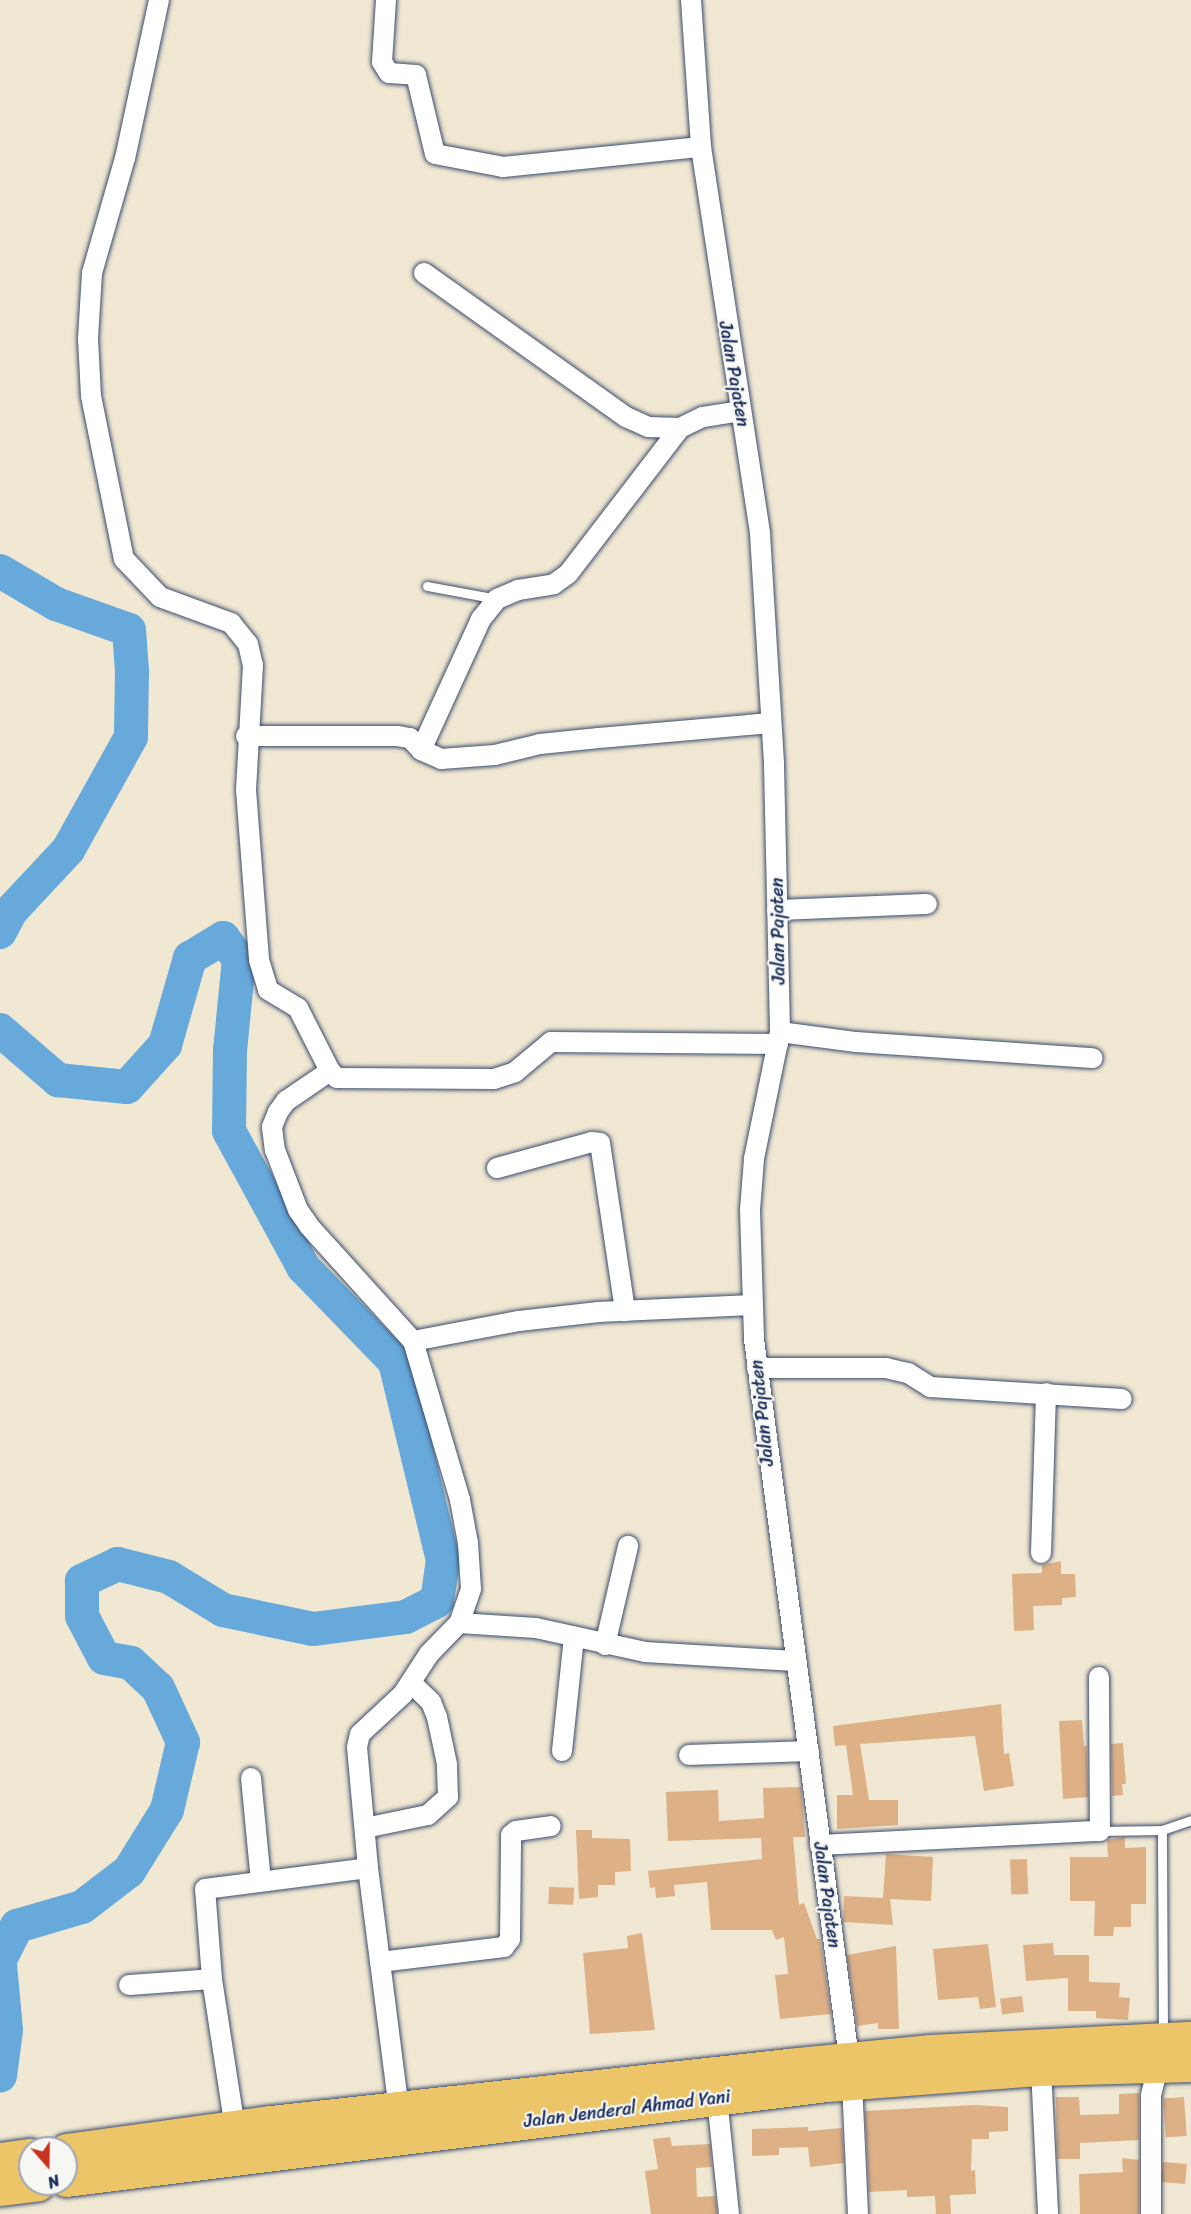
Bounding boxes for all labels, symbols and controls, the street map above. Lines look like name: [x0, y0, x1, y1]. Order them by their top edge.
street label: Jalan Pajaten: [714, 319, 754, 429]
street label: Jalan Pajaten: [766, 877, 790, 985]
street label: Jalan Pajaten: [746, 1359, 778, 1467]
street label: Jalan Pajaten: [809, 1840, 845, 1950]
street label: Jalan Jenderal Ahmad Yani: [522, 2086, 732, 2132]
north arrow: [18, 2136, 78, 2196]
text: N: [43, 2166, 64, 2197]

